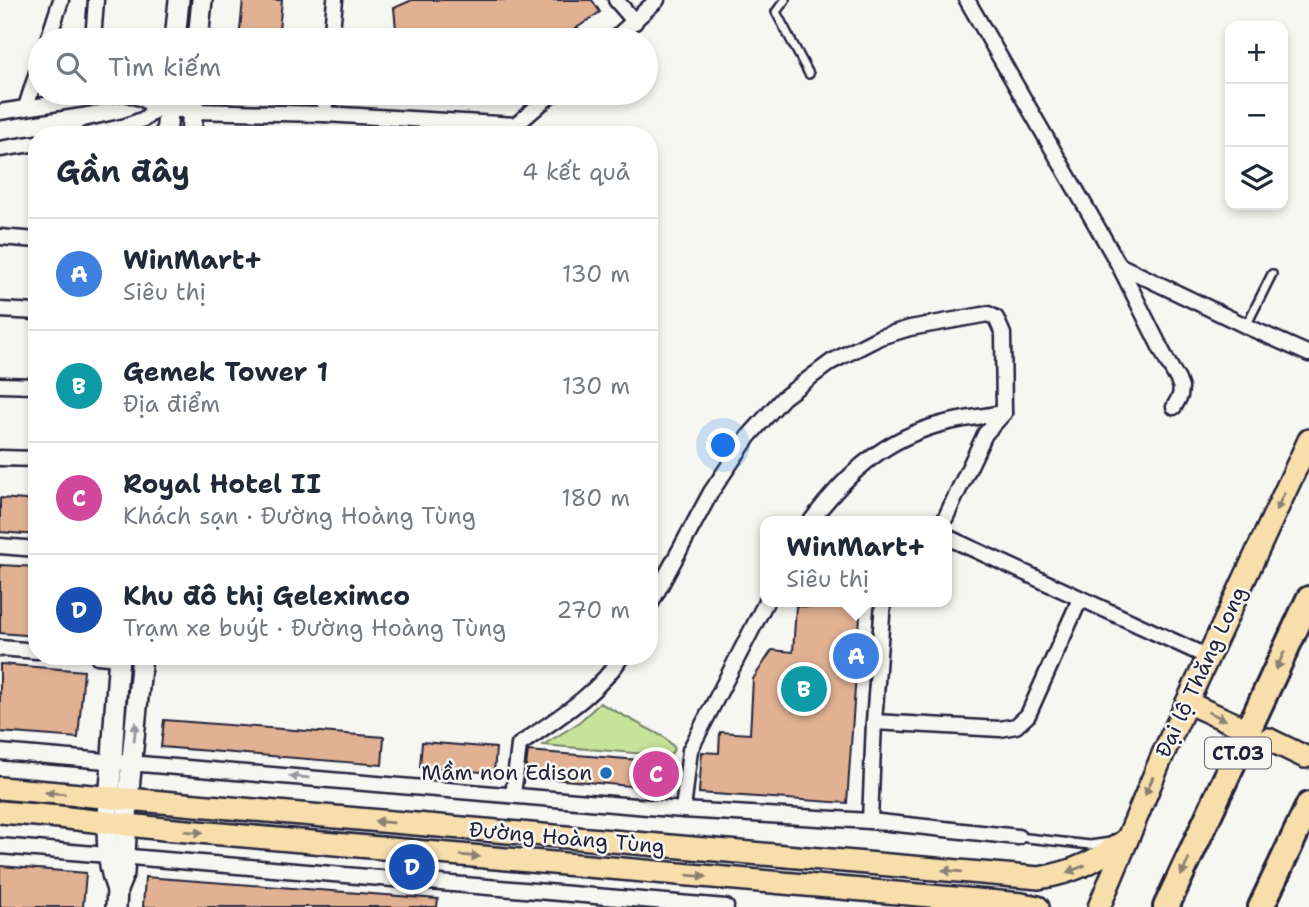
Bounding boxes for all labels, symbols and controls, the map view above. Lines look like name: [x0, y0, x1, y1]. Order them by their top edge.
map controls: [1225, 21, 1288, 210]
button: +: [1225, 21, 1288, 84]
search box: [28, 28, 658, 105]
icon: search: [52, 48, 90, 86]
text: Tìm kiếm: [108, 49, 221, 84]
button: −: [1225, 84, 1288, 147]
button: layers: [1225, 147, 1288, 210]
text: Gần đây: [56, 151, 190, 192]
text: 4 kết quả: [522, 157, 630, 187]
text: WinMart+: [123, 242, 263, 277]
text: A: [70, 259, 88, 289]
text: 130 m: [562, 259, 630, 289]
text: Siêu thị: [123, 277, 206, 307]
text: Gemek Tower 1: [123, 354, 328, 389]
text: B: [72, 371, 86, 401]
text: 130 m: [562, 371, 630, 401]
text: Địa điểm: [123, 389, 220, 419]
your location: [706, 428, 740, 462]
text: Royal Hotel II: [123, 466, 321, 501]
text: C: [72, 483, 86, 513]
text: 180 m: [561, 483, 630, 513]
one-way arrow: [1274, 492, 1286, 512]
text: Khách sạn · Đường Hoàng Tùng: [123, 501, 476, 531]
popup: [760, 516, 952, 607]
text: WinMart+: [786, 529, 926, 564]
text: Siêu thị: [786, 564, 869, 594]
text: Khu đô thị Geleximco: [123, 578, 410, 613]
street label: Đại lộ Thăng Long: [1149, 582, 1253, 762]
text: D: [71, 595, 87, 625]
text: 270 m: [556, 595, 630, 625]
text: Trạm xe buýt · Đường Hoàng Tùng: [123, 613, 506, 643]
pin: A: [833, 630, 879, 682]
one-way arrow: [1274, 651, 1286, 671]
pin: B: [781, 663, 827, 715]
one-way arrow: [1207, 710, 1227, 722]
one-way arrow: [130, 721, 141, 743]
road number: CT.03: [1205, 738, 1271, 768]
pin: C: [633, 748, 679, 800]
place label: Mầm non Edison: [421, 759, 592, 787]
marker: Mầm non Edison: [598, 765, 614, 781]
one-way arrow: [288, 771, 310, 782]
one-way arrow: [1143, 776, 1155, 796]
one-way arrow: [44, 787, 66, 798]
street label: Đường Hoàng Tùng: [468, 815, 666, 861]
one-way arrow: [373, 816, 395, 827]
one-way arrow: [184, 827, 206, 838]
pin: D: [389, 841, 435, 893]
one-way arrow: [459, 851, 481, 862]
one-way arrow: [1179, 857, 1191, 877]
one-way arrow: [1066, 863, 1087, 874]
one-way arrow: [941, 865, 963, 876]
one-way arrow: [686, 871, 708, 882]

